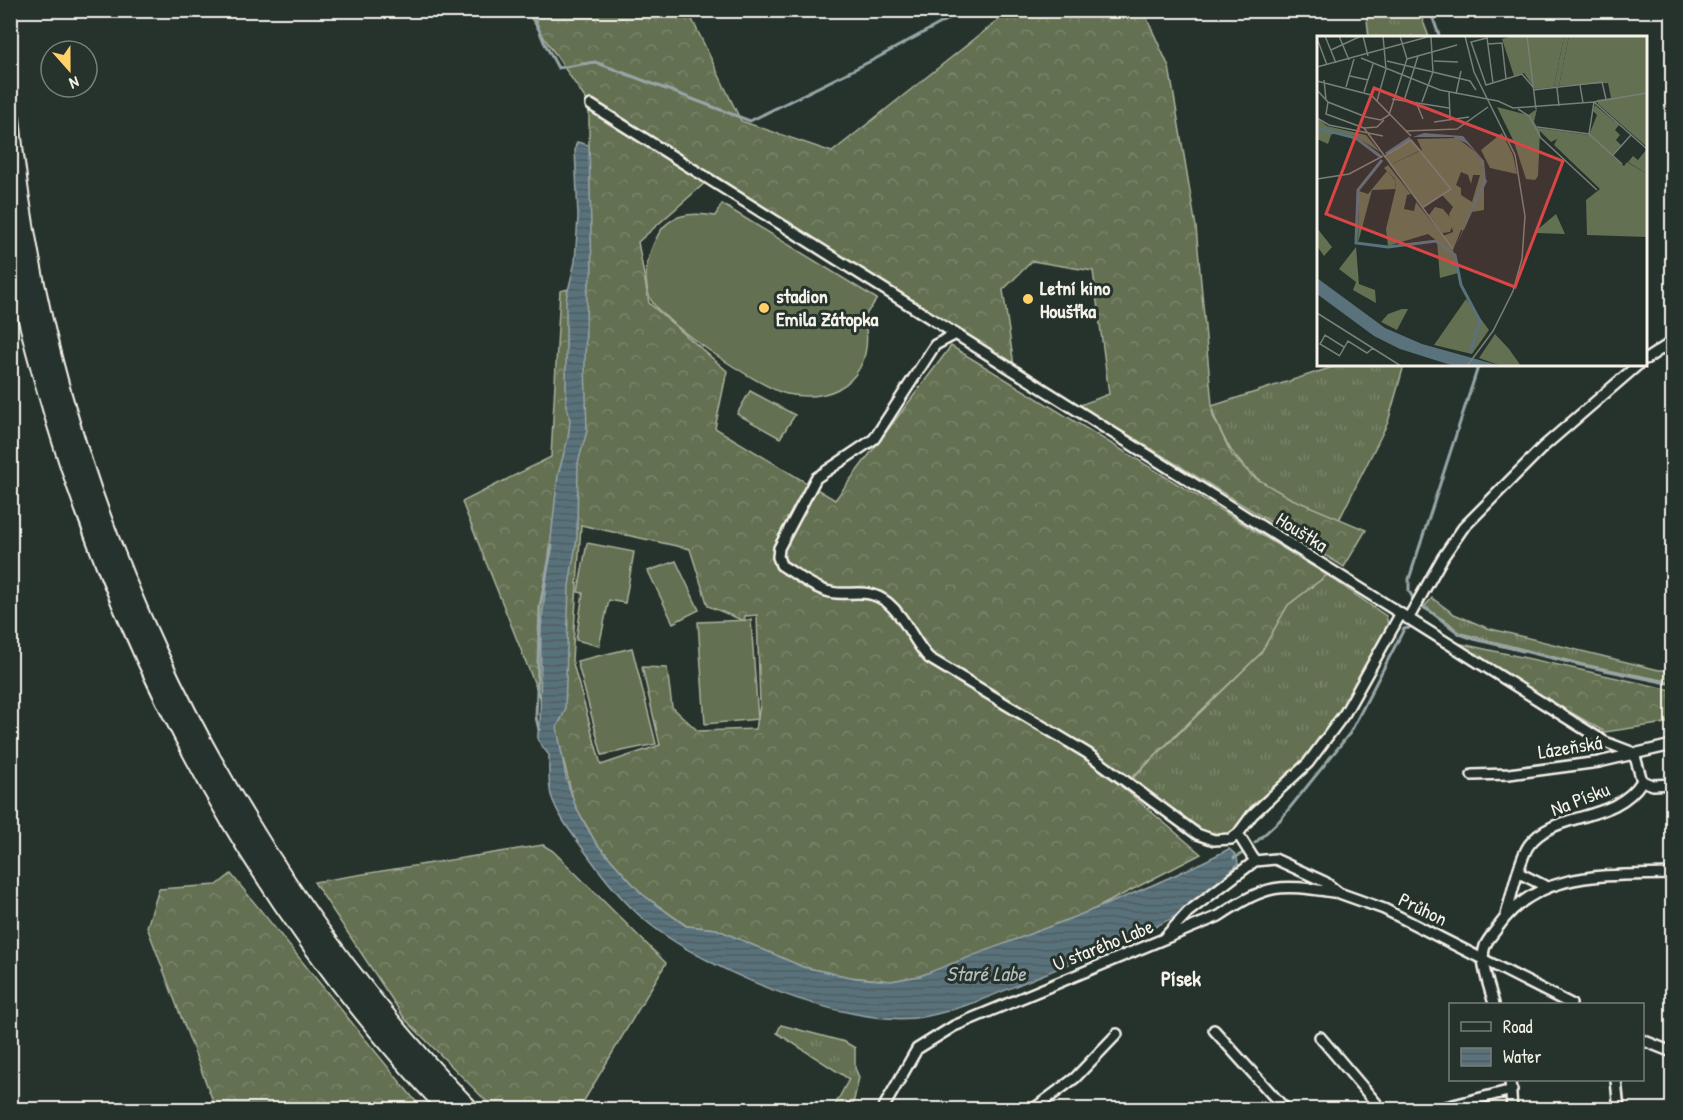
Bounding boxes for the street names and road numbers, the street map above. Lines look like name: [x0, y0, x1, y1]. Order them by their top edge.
street label: Houštka: [1271, 505, 1333, 558]
street label: Lázeňská: [1536, 728, 1604, 765]
street label: Na Písku: [1546, 775, 1613, 822]
street label: Průhon: [1394, 885, 1452, 932]
street label: U starého Labe: [1049, 912, 1157, 977]

